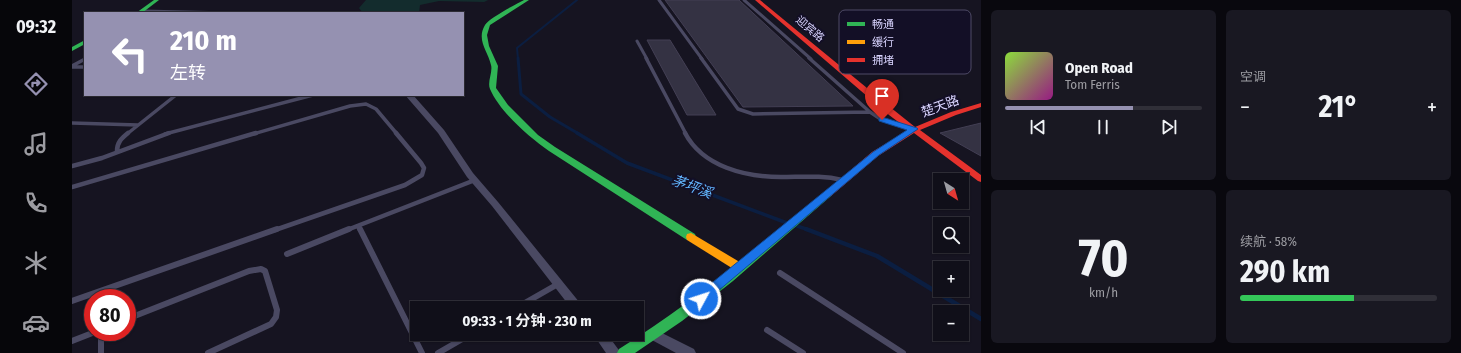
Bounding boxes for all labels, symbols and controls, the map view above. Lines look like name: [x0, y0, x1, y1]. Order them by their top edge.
legend: [839, 10, 971, 74]
street label: 迎宾路: [793, 13, 827, 45]
text: 09:32: [16, 16, 56, 38]
text: 畅通: [872, 18, 894, 31]
text: 210 m: [170, 24, 237, 57]
icon: left: [104, 28, 156, 80]
text: 缓行: [872, 36, 894, 49]
text: 拥堵: [872, 54, 894, 67]
text: Open Road: [1065, 59, 1133, 77]
text: 左转: [170, 62, 206, 84]
text: 空调: [1240, 69, 1266, 84]
icon: directions: [22, 70, 50, 98]
text: Tom Ferris: [1065, 77, 1120, 92]
pin: [865, 79, 899, 120]
icon: arrive: [871, 85, 893, 107]
text: 21°: [1318, 89, 1359, 125]
street label: 楚天路: [919, 92, 961, 120]
text: −: [1240, 94, 1250, 121]
text: +: [1427, 94, 1437, 121]
icon: previous: [1027, 116, 1049, 138]
icon: pause: [1092, 116, 1114, 138]
icon: next: [1158, 116, 1180, 138]
icon: music: [22, 130, 50, 158]
water label: 茅坪溪: [669, 172, 717, 203]
north arrow: [933, 173, 969, 209]
map controls: [933, 173, 969, 341]
icon: phone: [22, 189, 50, 217]
button: search: [933, 217, 969, 253]
text: 70: [1078, 227, 1129, 290]
text: 续航 · 58%: [1240, 234, 1297, 249]
icon: climate: [22, 249, 50, 277]
text: 290 km: [1240, 254, 1330, 290]
button: +: [933, 261, 969, 297]
position arrow: [680, 278, 722, 320]
text: km/h: [1089, 285, 1118, 300]
speed limit sign: 80: [84, 289, 136, 341]
button: −: [933, 305, 969, 341]
icon: car: [22, 309, 50, 337]
text: 09:33 · 1 分钟 · 230 m: [462, 312, 592, 330]

